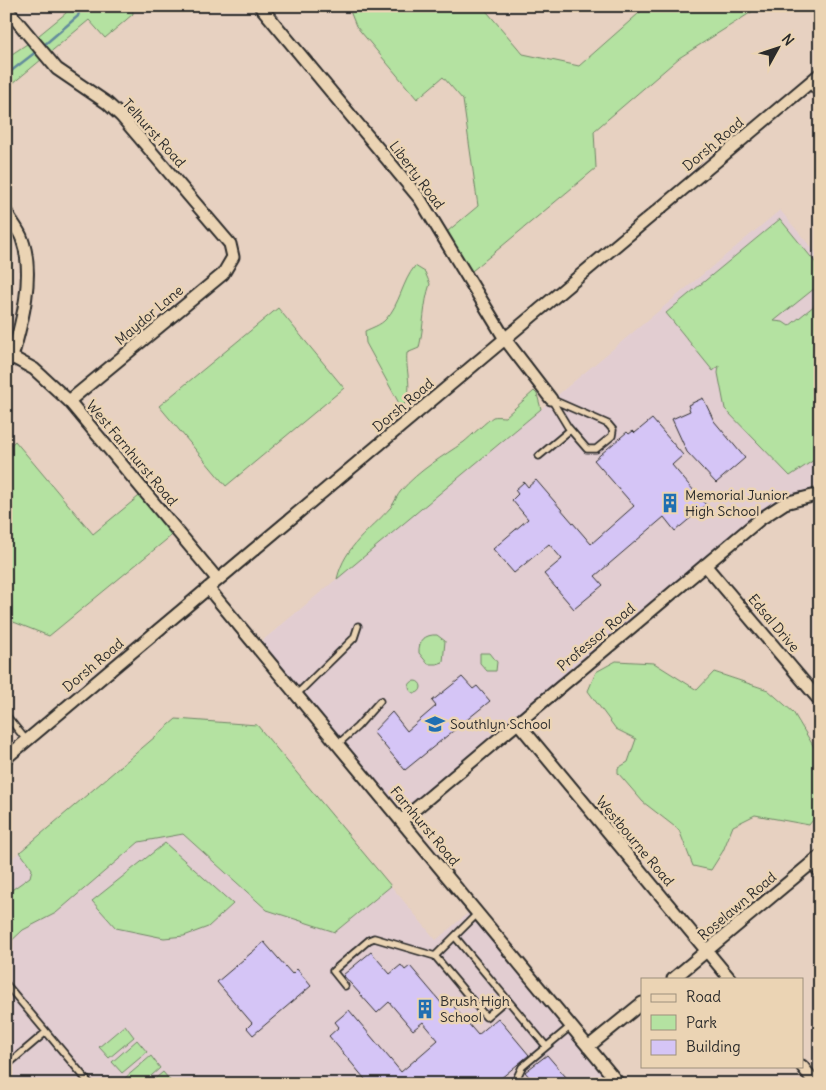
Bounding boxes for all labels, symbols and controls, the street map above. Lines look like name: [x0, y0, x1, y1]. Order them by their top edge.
north arrow: [754, 22, 804, 72]
text: N: [778, 30, 798, 49]
street label: Telhurst Road: [118, 95, 190, 171]
street label: Dorsh Road: [679, 113, 747, 175]
street label: Liberty Road: [386, 137, 448, 213]
street label: Maydor Lane: [111, 281, 187, 349]
street label: Dorsh Road: [369, 374, 437, 436]
street label: West Farnhurst Road: [83, 397, 181, 509]
place label: Memorial Junior High School: [685, 486, 788, 520]
building icon: Memorial Junior High School: [659, 492, 681, 514]
street label: Edsal Drive: [745, 590, 803, 656]
street label: Professor Road: [553, 599, 639, 675]
street label: Dorsh Road: [59, 634, 127, 696]
school or university icon: Southlyn School: [424, 713, 446, 735]
place label: Southlyn School: [450, 715, 551, 733]
street label: Farnhurst Road: [387, 783, 463, 869]
street label: Westbourne Road: [592, 792, 678, 890]
street label: Roselawn Road: [694, 868, 780, 944]
legend: [641, 978, 804, 1068]
text: Road: [686, 987, 721, 1006]
place label: Brush High School: [440, 992, 510, 1026]
building icon: Brush High School: [414, 998, 436, 1020]
text: Park: [686, 1013, 717, 1032]
text: Building: [686, 1037, 741, 1056]

